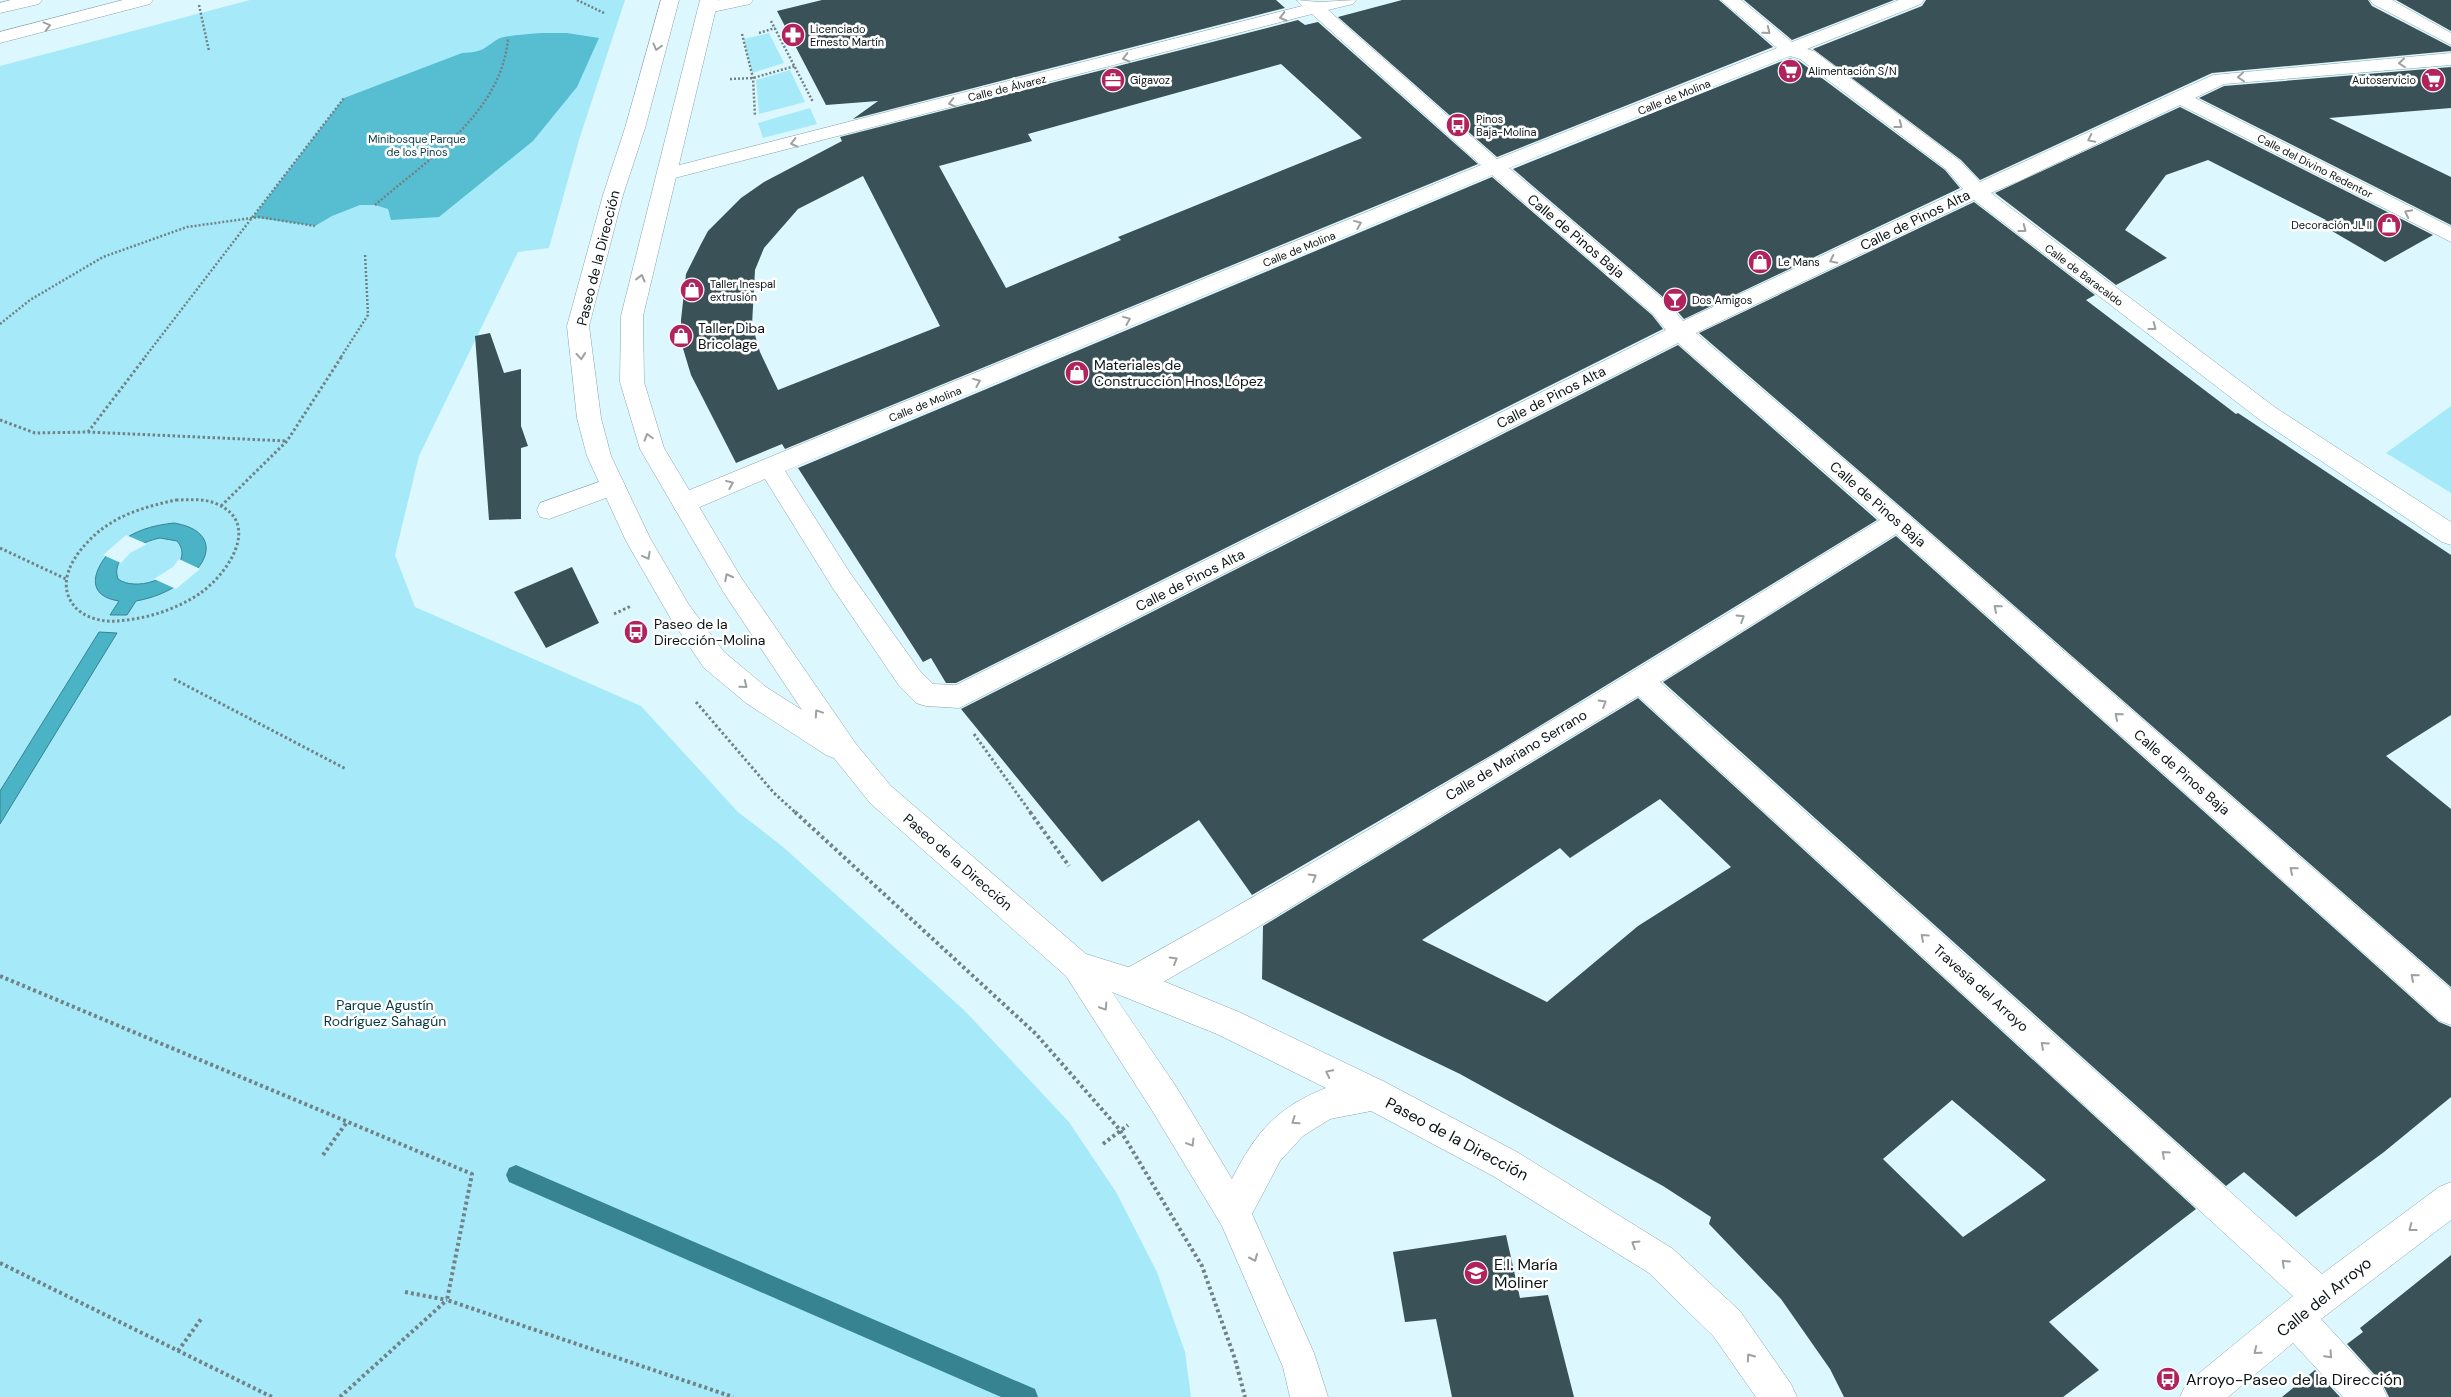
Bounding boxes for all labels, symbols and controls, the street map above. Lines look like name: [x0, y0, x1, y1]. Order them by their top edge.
one-way arrow: [1279, 11, 1288, 22]
one-way arrow: [43, 21, 51, 31]
pharmacy icon: Licenciado Ernesto Martín: [780, 22, 806, 48]
place label: Licenciado Ernesto Martín: [810, 22, 884, 49]
one-way arrow: [1762, 25, 1771, 34]
one-way arrow: [653, 43, 663, 51]
one-way arrow: [1122, 52, 1130, 62]
supermarket icon: Alimentación S/N: [1777, 58, 1803, 84]
one-way arrow: [2398, 58, 2406, 69]
place label: Alimentación S/N: [1808, 64, 1897, 78]
office icon: Gigavoz: [1100, 67, 1126, 93]
supermarket icon: Autoservicio: [2420, 67, 2446, 93]
street label: Calle de Álvarez: [966, 71, 1048, 105]
one-way arrow: [2236, 72, 2244, 83]
place label: Gigavoz: [1130, 73, 1170, 87]
place label: Autoservicio: [2352, 73, 2416, 87]
street label: Calle de Molina: [1636, 76, 1712, 118]
one-way arrow: [948, 97, 956, 107]
bus stop icon: Pinos Baja-Molina: [1445, 112, 1471, 138]
place label: Pinos Baja-Molina: [1476, 112, 1536, 139]
one-way arrow: [1893, 119, 1902, 127]
street label: Calle del Divino Redentor: [2255, 131, 2375, 201]
park label: Minibosque Parque de los Pinos: [368, 132, 466, 159]
one-way arrow: [2088, 133, 2097, 143]
one-way arrow: [790, 137, 799, 148]
street label: Calle de Pinos Alta: [1857, 186, 1973, 254]
street label: Paseo de la Dirección: [572, 188, 624, 328]
street label: Calle de Pinos Baja: [1524, 190, 1628, 282]
one-way arrow: [2404, 209, 2413, 219]
shop icon: Decoración JL II: [2376, 212, 2402, 238]
place label: Decoración JL II: [2291, 218, 2372, 232]
one-way arrow: [1353, 220, 1362, 231]
one-way arrow: [2017, 223, 2027, 232]
street label: Calle de Molina: [1261, 228, 1337, 270]
street label: Calle de Baracaldo: [2042, 241, 2126, 309]
shop icon: Le Mans: [1747, 249, 1773, 275]
one-way arrow: [1830, 254, 1839, 264]
place label: Le Mans: [1778, 255, 1820, 269]
one-way arrow: [635, 273, 646, 282]
shop icon: Taller Inespal extrusión: [679, 277, 705, 303]
place label: Taller Inespal extrusión: [710, 277, 775, 304]
bar icon: Dos Amigos: [1662, 287, 1688, 313]
place label: Dos Amigos: [1692, 293, 1752, 307]
one-way arrow: [1122, 316, 1131, 326]
place label: Taller Diba Bricolage: [698, 319, 765, 353]
one-way arrow: [2147, 321, 2156, 329]
shop icon: Taller Diba Bricolage: [668, 323, 694, 349]
one-way arrow: [575, 352, 586, 360]
place label: Materiales de Construcción Hnos. López: [1094, 356, 1263, 390]
shop icon: Materiales de Construcción Hnos. López: [1064, 360, 1090, 386]
street label: Calle de Pinos Alta: [1493, 362, 1609, 432]
one-way arrow: [972, 378, 981, 388]
street label: Calle de Molina: [887, 383, 963, 425]
one-way arrow: [643, 433, 653, 441]
street label: Calle de Pinos Baja: [1826, 457, 1930, 551]
one-way arrow: [725, 480, 733, 490]
street label: Calle de Pinos Alta: [1132, 545, 1248, 615]
one-way arrow: [641, 551, 651, 560]
one-way arrow: [724, 574, 734, 583]
one-way arrow: [1993, 605, 2002, 614]
place label: Paseo de la Dirección-Molina: [654, 615, 765, 649]
one-way arrow: [1736, 615, 1745, 625]
bus stop icon: Paseo de la Dirección-Molina: [623, 619, 649, 645]
one-way arrow: [738, 679, 747, 687]
one-way arrow: [1597, 700, 1606, 710]
street label: Calle de Mariano Serrano: [1442, 706, 1590, 804]
one-way arrow: [815, 709, 824, 718]
one-way arrow: [2115, 713, 2124, 722]
street label: Calle de Pinos Baja: [2130, 725, 2234, 819]
street label: Paseo de la Dirección: [900, 810, 1016, 914]
one-way arrow: [2289, 867, 2298, 876]
one-way arrow: [1308, 874, 1317, 884]
one-way arrow: [1920, 933, 1929, 942]
street label: Travesía del Arroyo: [1930, 940, 2032, 1036]
one-way arrow: [1168, 957, 1177, 967]
one-way arrow: [2411, 974, 2420, 983]
park label: Parque Agustín Rodríguez Sahagún: [324, 996, 446, 1030]
one-way arrow: [1097, 1001, 1107, 1010]
one-way arrow: [2041, 1042, 2050, 1051]
one-way arrow: [1325, 1069, 1334, 1079]
street label: Paseo de la Dirección: [1382, 1092, 1532, 1186]
one-way arrow: [1291, 1115, 1300, 1124]
one-way arrow: [1185, 1138, 1195, 1147]
one-way arrow: [2161, 1151, 2170, 1160]
one-way arrow: [2409, 1223, 2418, 1231]
one-way arrow: [1631, 1241, 1640, 1251]
street label: Calle del Arroyo: [2272, 1252, 2376, 1342]
one-way arrow: [1247, 1253, 1258, 1262]
place label: E.I. María Moliner: [1494, 1254, 1558, 1293]
school or university icon: E.I. María Moliner: [1463, 1260, 1489, 1286]
one-way arrow: [2282, 1260, 2291, 1269]
one-way arrow: [2254, 1345, 2263, 1353]
one-way arrow: [2323, 1349, 2332, 1358]
one-way arrow: [1747, 1353, 1756, 1363]
bus stop icon: Arroyo-Paseo de la Dirección: [2155, 1366, 2181, 1392]
place label: Arroyo-Paseo de la Dirección: [2186, 1369, 2402, 1390]

